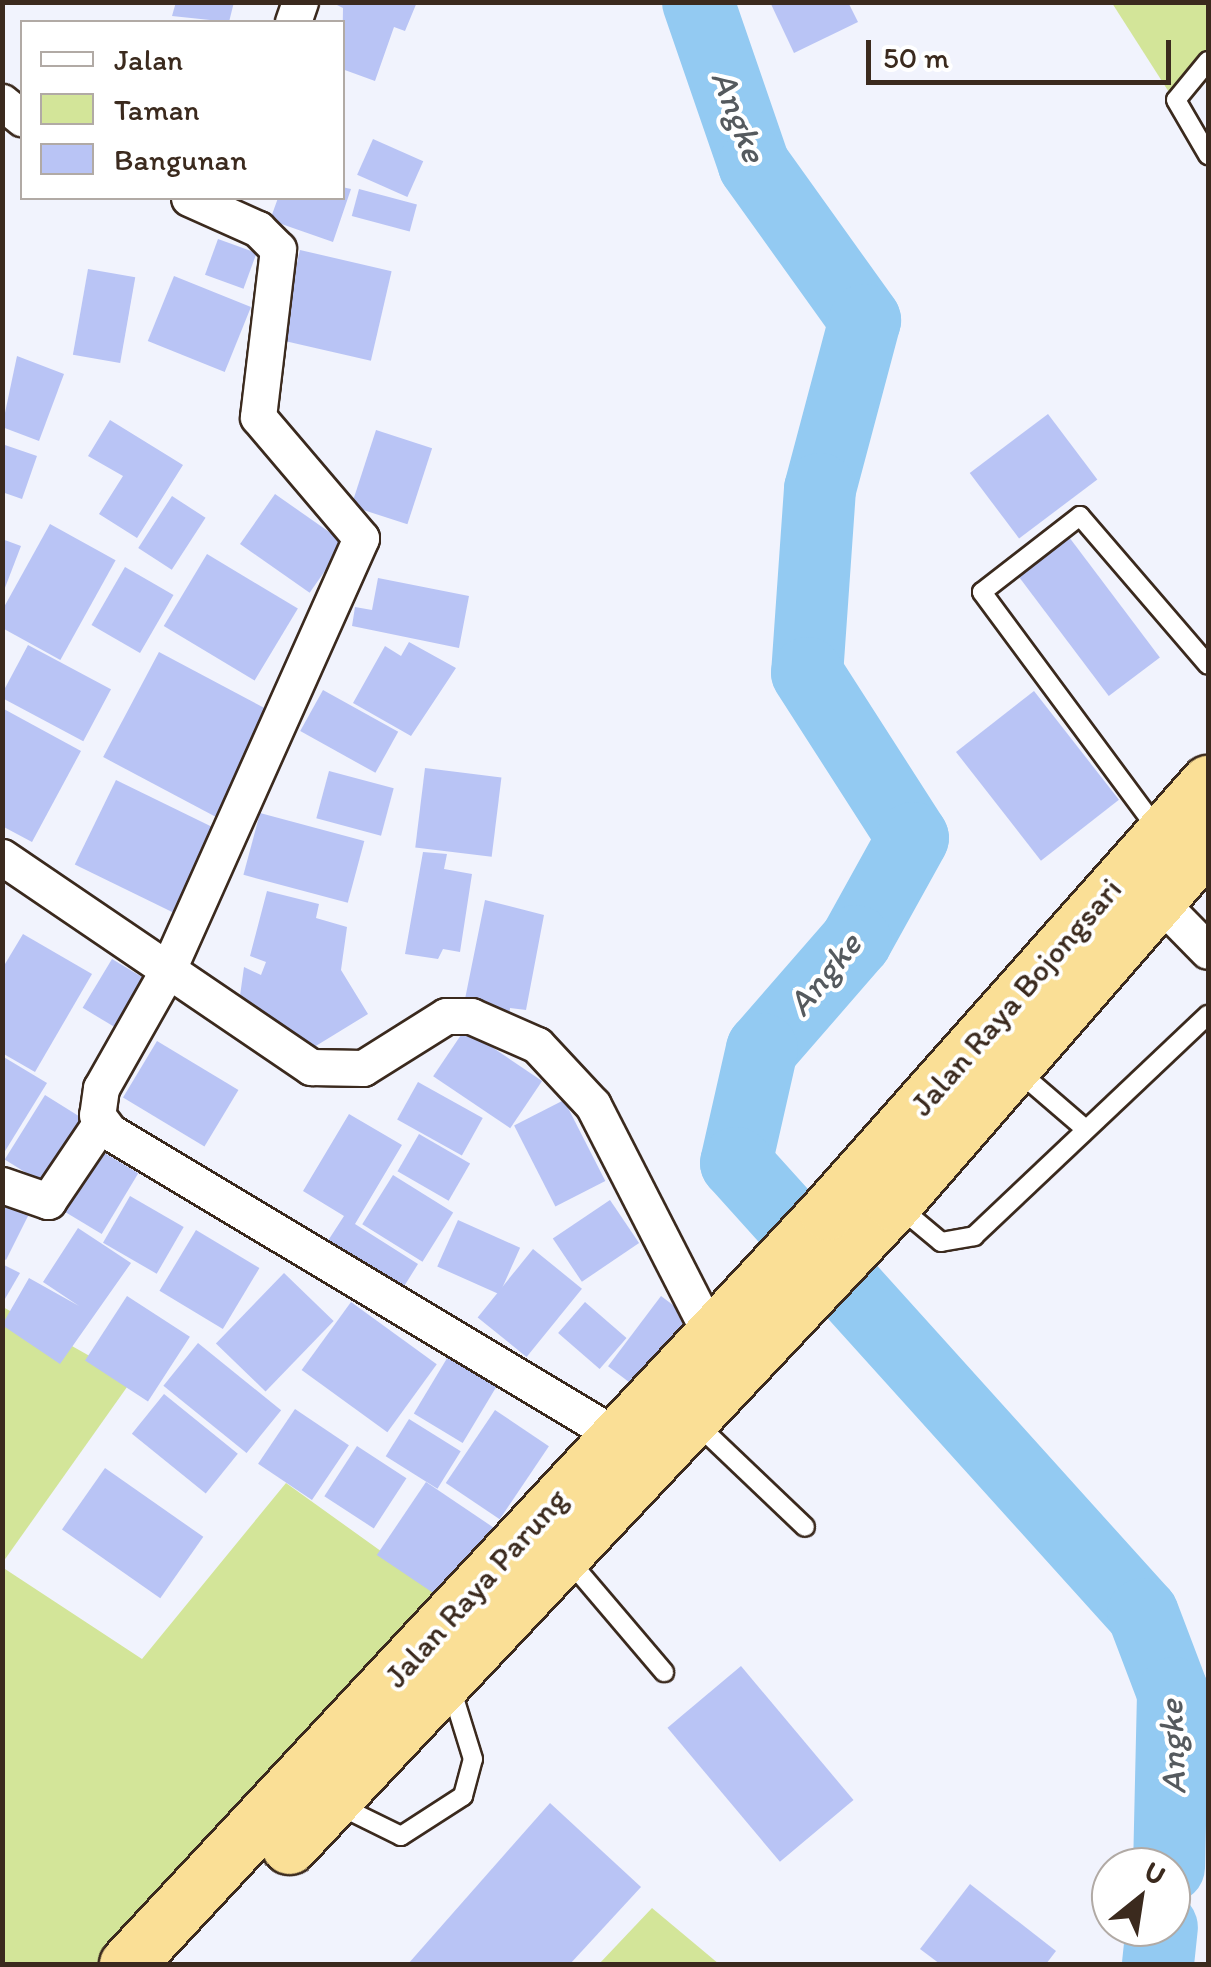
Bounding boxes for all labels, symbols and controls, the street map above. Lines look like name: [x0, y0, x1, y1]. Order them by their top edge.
legend: [20, 20, 345, 200]
scale bar: [871, 20, 1176, 82]
text: 50 m: [883, 39, 949, 76]
text: Jalan: [114, 41, 183, 78]
water label: Angke: [702, 64, 776, 168]
text: Taman: [114, 91, 199, 128]
text: Bangunan: [114, 141, 247, 178]
street label: Jalan Raya Bojongsari: [903, 871, 1129, 1123]
water label: Angke: [778, 924, 870, 1024]
street label: Jalan Raya Parung: [377, 1482, 575, 1694]
water label: Angke: [1149, 1699, 1195, 1795]
north arrow: [1091, 1847, 1191, 1947]
text: U: [1138, 1853, 1172, 1892]

